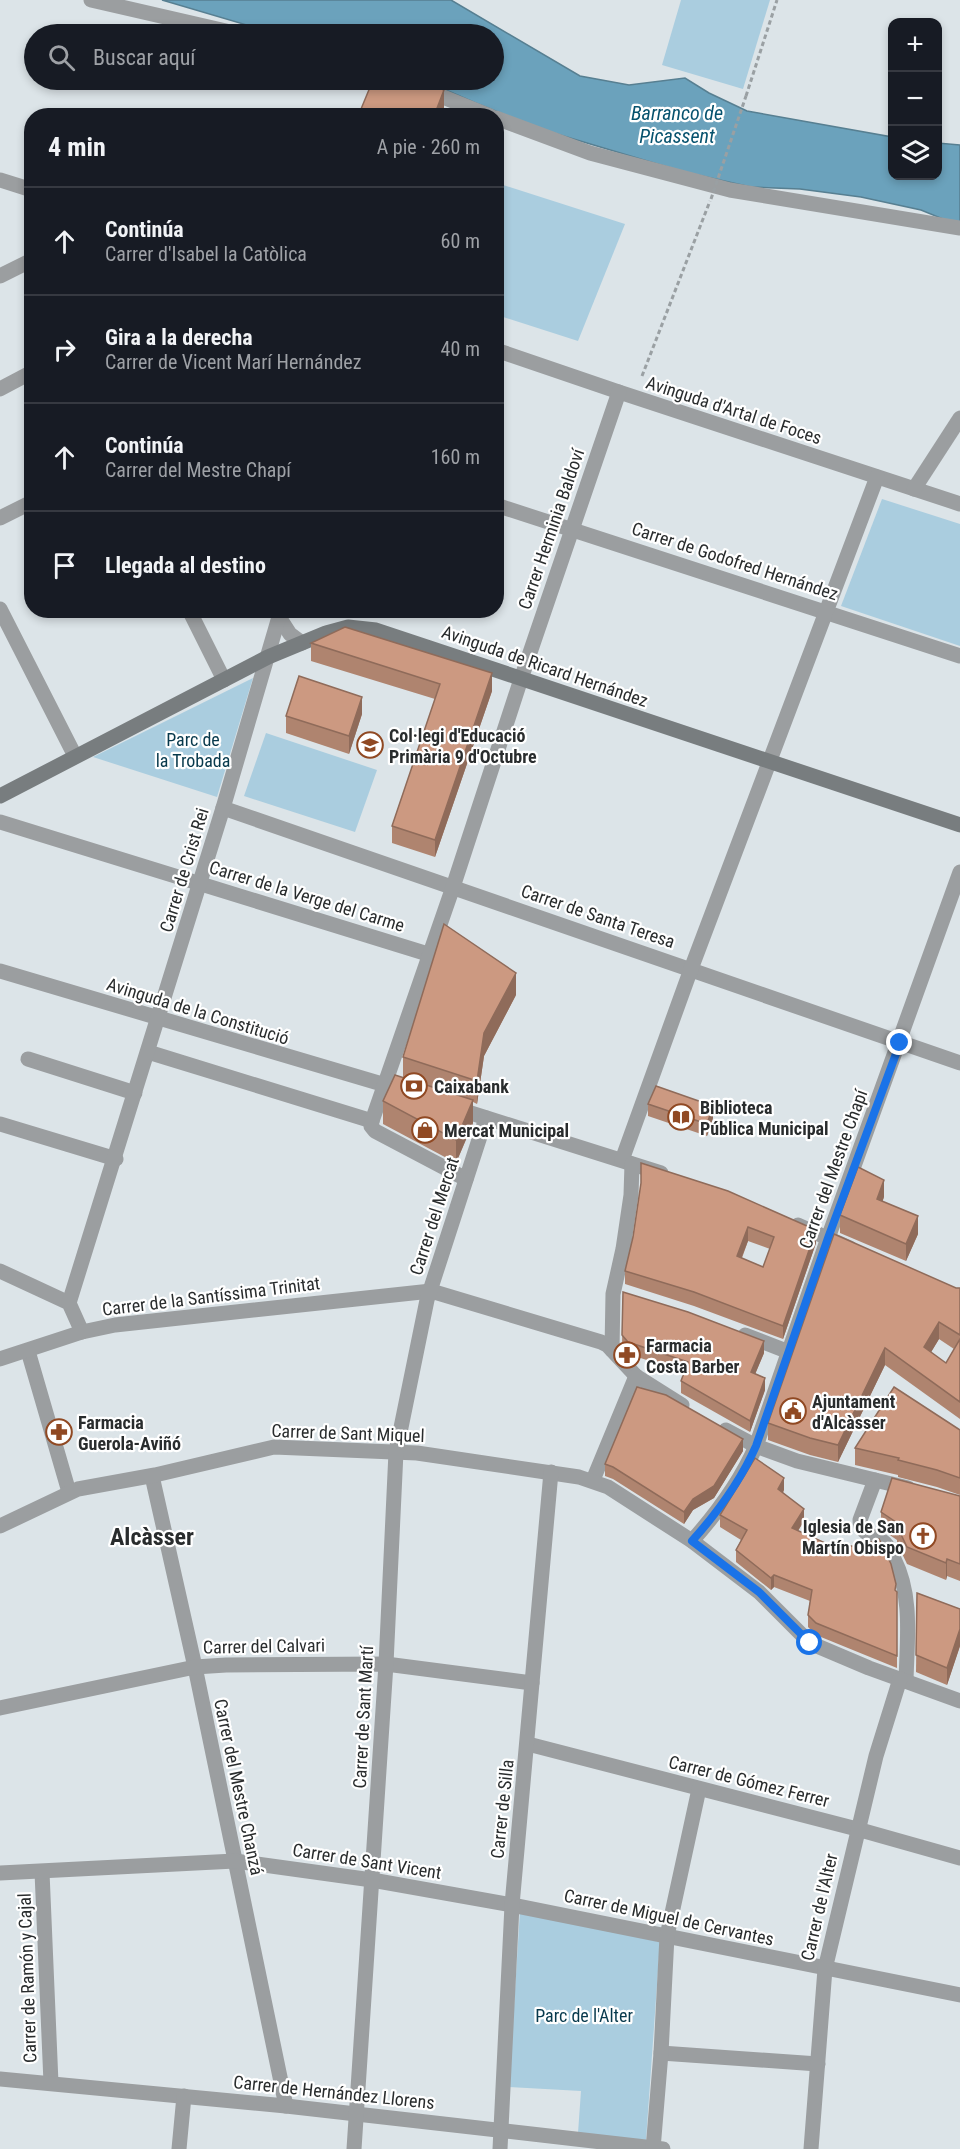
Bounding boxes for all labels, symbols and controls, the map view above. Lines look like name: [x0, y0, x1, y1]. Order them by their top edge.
map controls: [888, 18, 942, 180]
button: +: [888, 18, 942, 72]
search box: [24, 24, 504, 90]
icon: search: [45, 41, 78, 74]
text: Buscar aquí: [93, 45, 196, 70]
button: −: [888, 72, 942, 126]
water label: Barranco de Picassent: [631, 101, 723, 148]
button: layers: [888, 126, 942, 180]
text: 4 min: [48, 132, 106, 162]
text: A pie · 260 m: [377, 135, 480, 159]
text: Continúa: [105, 217, 184, 242]
icon: ahead: [48, 225, 81, 258]
text: 60 m: [441, 229, 480, 253]
text: Carrer d'Isabel la Catòlica: [105, 242, 307, 266]
text: Gira a la derecha: [105, 325, 253, 350]
icon: right: [48, 333, 81, 366]
text: 40 m: [441, 337, 480, 361]
text: Carrer de Vicent Marí Hernández: [105, 350, 361, 374]
street label: Avinguda d'Artal de Foces: [644, 372, 824, 448]
text: Continúa: [105, 433, 184, 458]
icon: ahead: [48, 441, 81, 474]
text: 160 m: [431, 445, 480, 469]
street label: Carrer Herminia Baldoví: [514, 445, 589, 612]
text: Carrer del Mestre Chapí: [105, 458, 291, 482]
street label: Carrer de Godofred Hernández: [629, 518, 841, 604]
icon: arrive: [48, 549, 81, 582]
text: Llegada al destino: [105, 553, 266, 578]
street label: Avinguda de Ricard Hernández: [439, 621, 651, 711]
place label: Col·legi d'Educació Primària 9 d'Octubre: [389, 725, 537, 767]
park label: Parc de la Trobada: [156, 729, 230, 771]
school or university icon: Col·legi d'Educació Primària 9 d'Octubre: [355, 730, 385, 760]
street label: Carrer de Crist Rei: [155, 805, 213, 935]
street label: Carrer de la Verge del Carme: [207, 856, 407, 936]
street label: Carrer de Santa Teresa: [518, 880, 678, 952]
street label: Avinguda de la Constitució: [104, 973, 292, 1049]
route end: [886, 1029, 912, 1055]
bank icon: Caixabank: [399, 1071, 429, 1101]
place label: Caixabank: [434, 1076, 509, 1097]
street label: Carrer del Mestre Chapí: [795, 1086, 872, 1251]
place label: Biblioteca Pública Municipal: [700, 1097, 829, 1139]
library icon: Biblioteca Pública Municipal: [666, 1102, 696, 1132]
shop icon: Mercat Municipal: [410, 1115, 440, 1145]
place label: Mercat Municipal: [444, 1120, 569, 1141]
street label: Carrer del Mercat: [405, 1154, 463, 1278]
street label: Carrer de la Santíssima Trinitat: [101, 1272, 321, 1320]
place label: Farmacia Costa Barber: [646, 1335, 740, 1377]
pharmacy icon: Farmacia Costa Barber: [612, 1340, 642, 1370]
place label: Ajuntament d'Alcàsser: [812, 1391, 896, 1433]
public building icon: Ajuntament d'Alcàsser: [778, 1396, 808, 1426]
place label: Farmacia Guerola-Aviñó: [78, 1412, 181, 1454]
pharmacy icon: Farmacia Guerola-Aviñó: [44, 1417, 74, 1447]
street label: Carrer de Sant Miquel: [271, 1420, 425, 1446]
place label: Iglesia de San Martín Obispo: [802, 1516, 904, 1558]
church icon: Iglesia de San Martín Obispo: [908, 1521, 938, 1551]
district label: Alcàsser: [110, 1523, 194, 1551]
route start: [796, 1629, 822, 1655]
street label: Carrer del Calvari: [203, 1634, 325, 1658]
street label: Carrer de Sant Martí: [349, 1644, 377, 1789]
street label: Carrer del Mestre Chanzá: [210, 1697, 268, 1877]
street label: Carrer de Gómez Ferrer: [667, 1751, 832, 1811]
street label: Carrer de Silla: [486, 1758, 518, 1860]
street label: Carrer de Sant Vicent: [291, 1839, 443, 1883]
street label: Carrer de l'Alter: [796, 1851, 842, 1963]
street label: Carrer de Miguel de Cervantes: [562, 1884, 776, 1950]
street label: Carrer de Ramón y Cajal: [14, 1893, 40, 2063]
park label: Parc de l'Alter: [535, 2005, 633, 2026]
street label: Carrer de Hernández Llorens: [232, 2071, 436, 2113]

